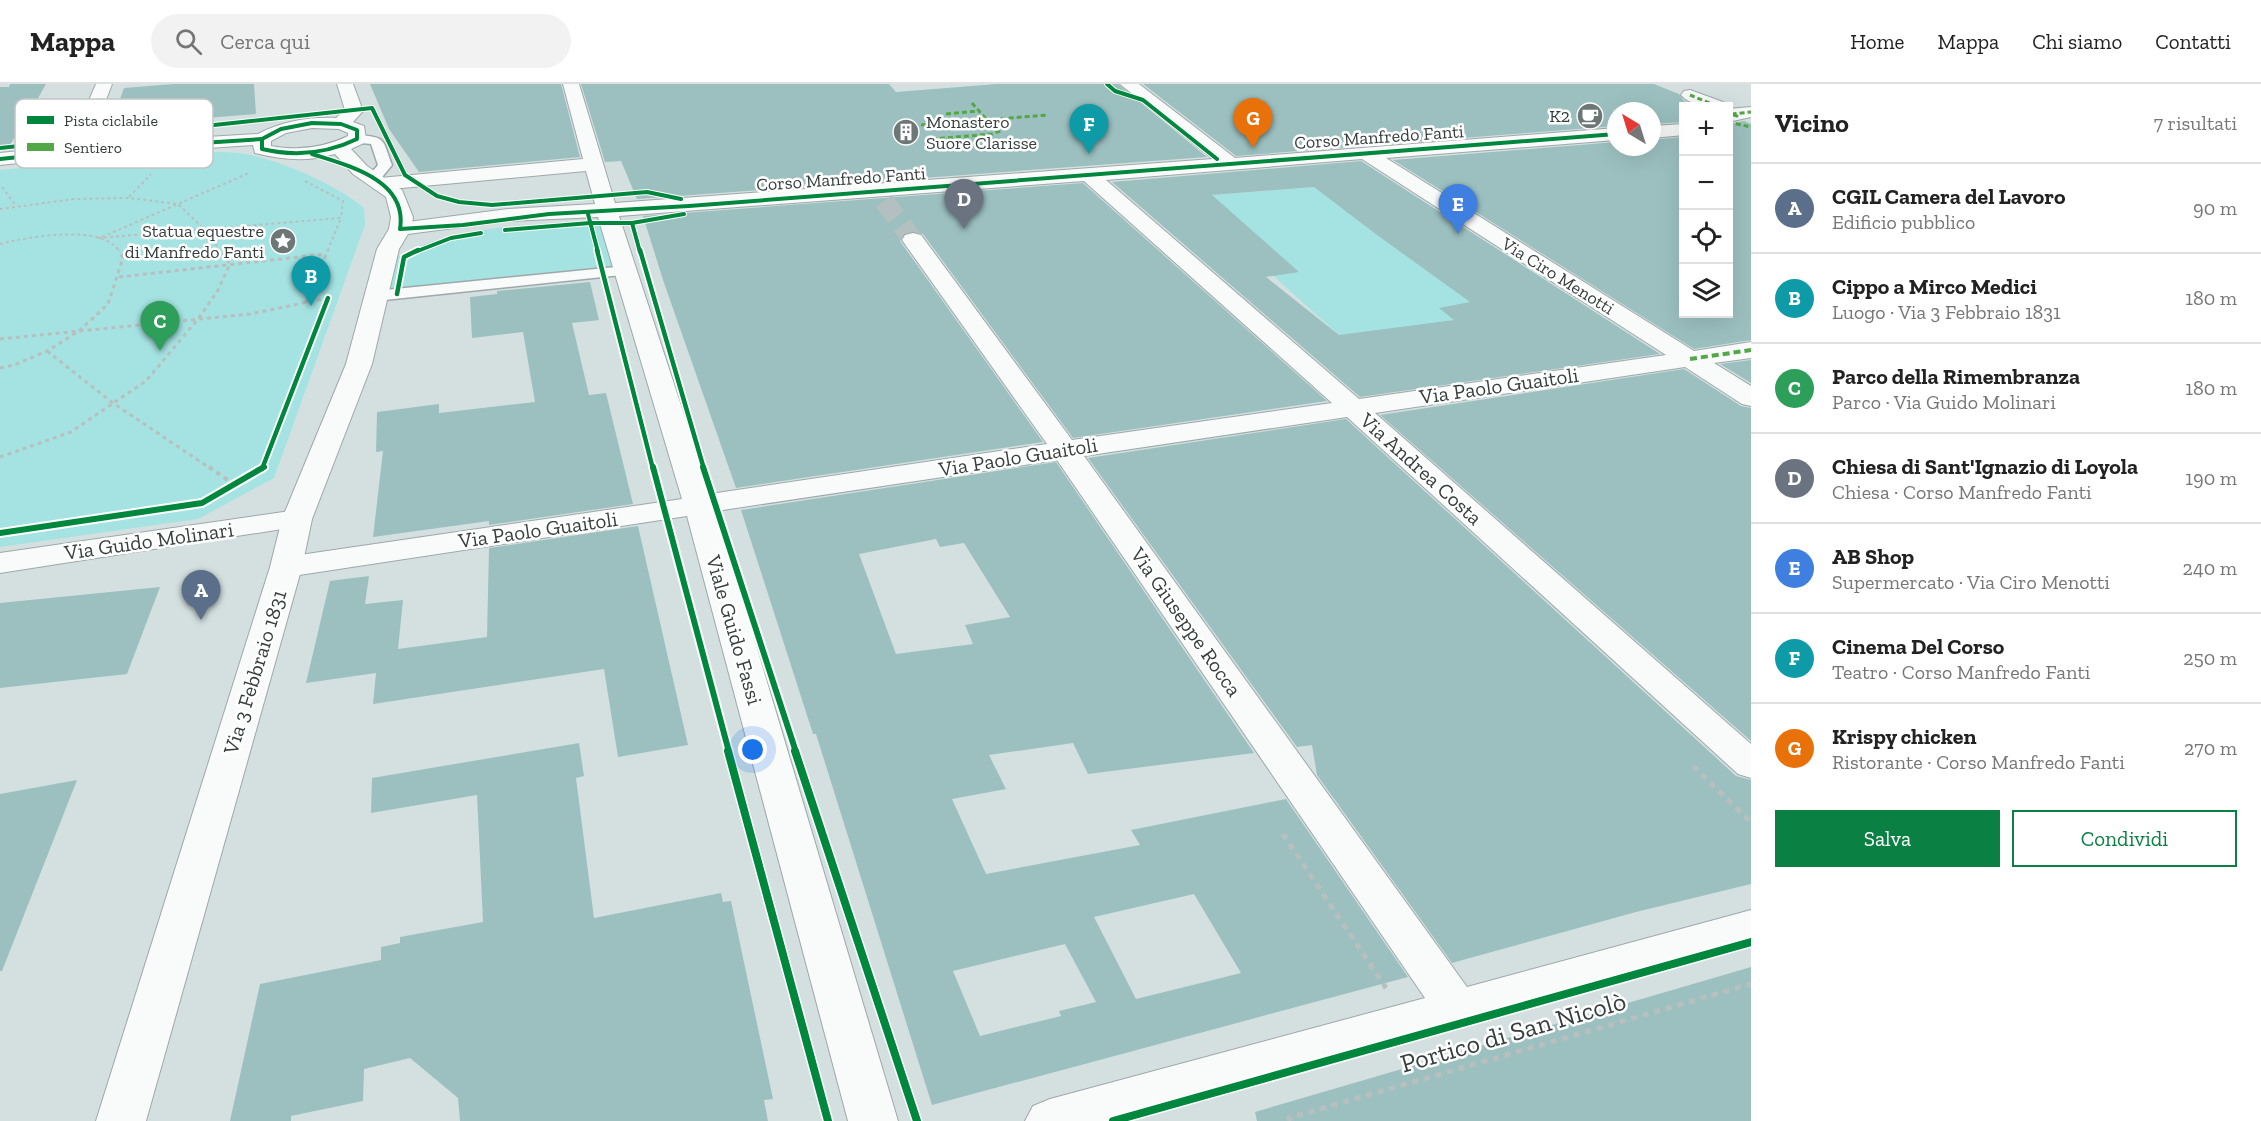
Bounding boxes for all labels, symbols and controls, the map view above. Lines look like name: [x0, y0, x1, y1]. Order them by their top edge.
search box: [151, 14, 571, 68]
text: Mappa: [30, 25, 115, 58]
icon: search: [172, 25, 205, 58]
text: Cerca qui: [220, 28, 310, 55]
text: Home: [1850, 29, 1904, 54]
text: Mappa: [1937, 29, 1999, 54]
text: Chi siamo: [2032, 29, 2122, 54]
text: Contatti: [2155, 29, 2231, 54]
pin: G: [1234, 98, 1272, 148]
legend: [15, 99, 213, 168]
cafe icon: K2: [1575, 101, 1605, 131]
north arrow: [1607, 102, 1661, 156]
map controls: [1679, 102, 1733, 318]
button: +: [1679, 102, 1733, 156]
pin: F: [1070, 104, 1108, 154]
place label: K2: [1549, 105, 1570, 127]
text: Vicino: [1775, 107, 1849, 139]
text: Pista ciclabile: [64, 111, 158, 130]
place label: Monastero Suore Clarisse: [926, 111, 1037, 154]
text: 7 risultati: [2154, 111, 2237, 135]
building icon: Monastero Suore Clarisse: [891, 117, 921, 147]
street label: Corso Manfredo Fanti: [1294, 120, 1464, 154]
text: Sentiero: [64, 138, 122, 157]
button: −: [1679, 156, 1733, 210]
street label: Corso Manfredo Fanti: [756, 162, 926, 196]
pin: D: [944, 180, 984, 229]
text: CGIL Camera del Lavoro: [1832, 183, 2065, 210]
pin: E: [1438, 184, 1478, 234]
text: A: [1788, 196, 1801, 220]
text: 90 m: [2193, 196, 2237, 220]
button: locate: [1679, 210, 1733, 264]
text: Edificio pubblico: [1832, 210, 1975, 234]
place label: Statua equestre di Manfredo Fanti: [125, 220, 264, 263]
place icon: Statua equestre di Manfredo Fanti: [268, 226, 298, 256]
street label: Via Ciro Menotti: [1497, 232, 1618, 319]
pin: B: [292, 256, 330, 306]
button: layers: [1679, 264, 1733, 318]
text: Cippo a Mirco Medici: [1832, 273, 2037, 300]
text: B: [1788, 286, 1801, 310]
text: 180 m: [2185, 286, 2237, 310]
text: Luogo · Via 3 Febbraio 1831: [1832, 300, 2061, 324]
pin: C: [140, 302, 180, 351]
street label: Via Paolo Guaitoli: [1417, 362, 1580, 409]
text: Parco della Rimembranza: [1832, 363, 2080, 390]
text: C: [1788, 376, 1801, 400]
text: 180 m: [2185, 376, 2237, 400]
text: Parco · Via Guido Molinari: [1832, 390, 2056, 414]
street label: Via Andrea Costa: [1354, 407, 1488, 530]
street label: Via Paolo Guaitoli: [936, 432, 1099, 482]
text: Chiesa di Sant'Ignazio di Loyola: [1832, 453, 2138, 480]
text: D: [1788, 466, 1801, 490]
text: 190 m: [2185, 466, 2237, 490]
text: Chiesa · Corso Manfredo Fanti: [1832, 480, 2092, 504]
street label: Via Paolo Guaitoli: [456, 506, 619, 553]
street label: Via Guido Molinari: [62, 516, 235, 565]
street label: Via Giuseppe Rocca: [1125, 542, 1247, 701]
text: AB Shop: [1832, 543, 1914, 570]
street label: Viale Guido Fassi: [701, 551, 768, 708]
text: E: [1789, 556, 1800, 580]
text: 240 m: [2183, 556, 2237, 580]
pin: A: [182, 570, 220, 620]
text: Supermercato · Via Ciro Menotti: [1832, 570, 2110, 594]
street label: Via 3 Febbraio 1831: [217, 587, 291, 758]
text: Cinema Del Corso: [1832, 633, 2004, 660]
text: F: [1789, 646, 1800, 670]
text: 250 m: [2183, 646, 2237, 670]
text: Teatro · Corso Manfredo Fanti: [1832, 660, 2090, 684]
text: Krispy chicken: [1832, 723, 1976, 750]
your location: [738, 735, 767, 764]
text: G: [1788, 736, 1801, 760]
text: 270 m: [2184, 736, 2237, 760]
text: Ristorante · Corso Manfredo Fanti: [1832, 750, 2125, 774]
button: Salva: [1775, 810, 2000, 867]
button: Condividi: [2012, 810, 2237, 867]
street label: Portico di San Nicolò: [1397, 984, 1629, 1080]

